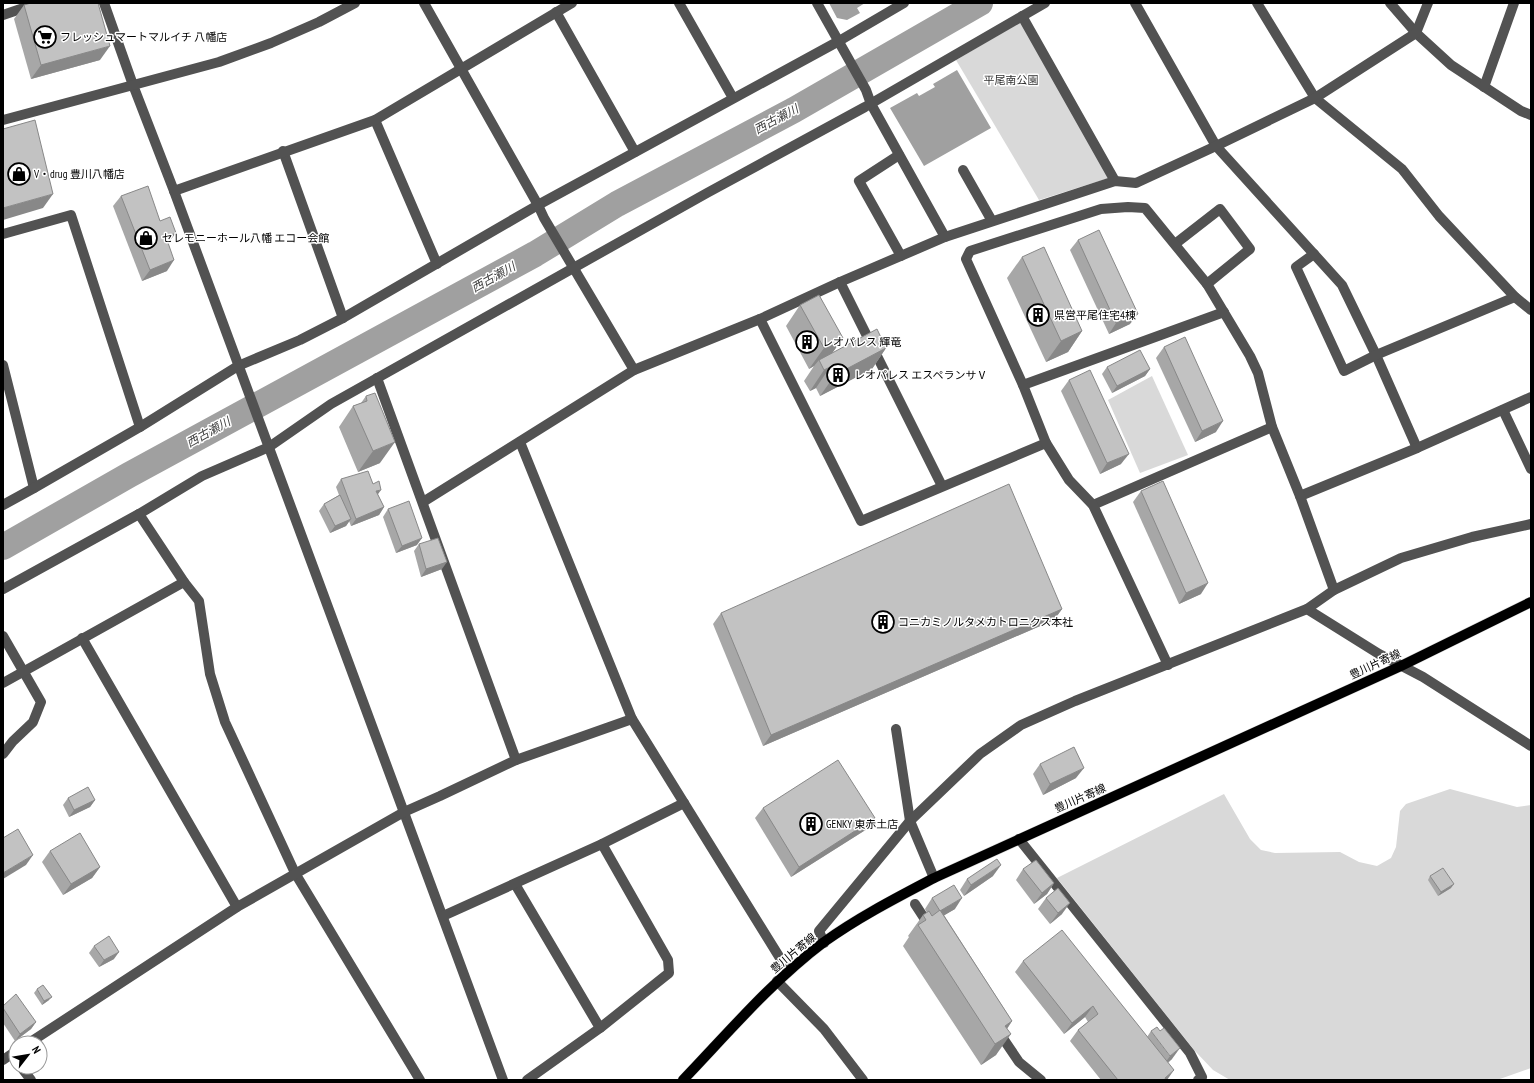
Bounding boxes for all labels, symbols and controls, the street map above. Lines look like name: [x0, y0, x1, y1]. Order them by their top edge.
supermarket icon: フレッシュマートマルイチ 八幡店: [32, 24, 58, 50]
place label: フレッシュマートマルイチ 八幡店: [60, 30, 227, 44]
park label: 平尾南公園: [984, 73, 1039, 87]
water label: 西古瀬川: [751, 100, 802, 137]
shop icon: V・drug 豊川八幡店: [6, 161, 32, 187]
place label: V・drug 豊川八幡店: [33, 167, 125, 181]
shop icon: セレモニーホール八幡 エコー会館: [133, 225, 159, 251]
place label: セレモニーホール八幡 エコー会館: [162, 231, 329, 245]
water label: 西古瀬川: [468, 258, 519, 295]
building icon: 県営平尾住宅4棟: [1025, 302, 1051, 328]
place label: 県営平尾住宅4棟: [1054, 308, 1136, 322]
building icon: レオパレス 輝竜: [794, 329, 820, 355]
place label: レオパレス 輝竜: [822, 335, 901, 349]
building icon: レオパレス エスペランサⅤ: [825, 362, 851, 388]
place label: レオパレス エスペランサⅤ: [854, 368, 988, 382]
water label: 西古瀬川: [183, 413, 234, 450]
building icon: コニカミノルタメカトロニクス本社: [870, 609, 896, 635]
place label: コニカミノルタメカトロニクス本社: [898, 615, 1073, 629]
street label: 豊川片寄線: [1347, 646, 1403, 682]
street label: 豊川片寄線: [1052, 780, 1108, 816]
building icon: GENKY 東赤土店: [798, 811, 824, 837]
place label: GENKY 東赤土店: [826, 817, 898, 831]
street label: 豊川片寄線: [767, 930, 819, 976]
north arrow: [8, 1035, 48, 1075]
text: N: [29, 1044, 44, 1056]

